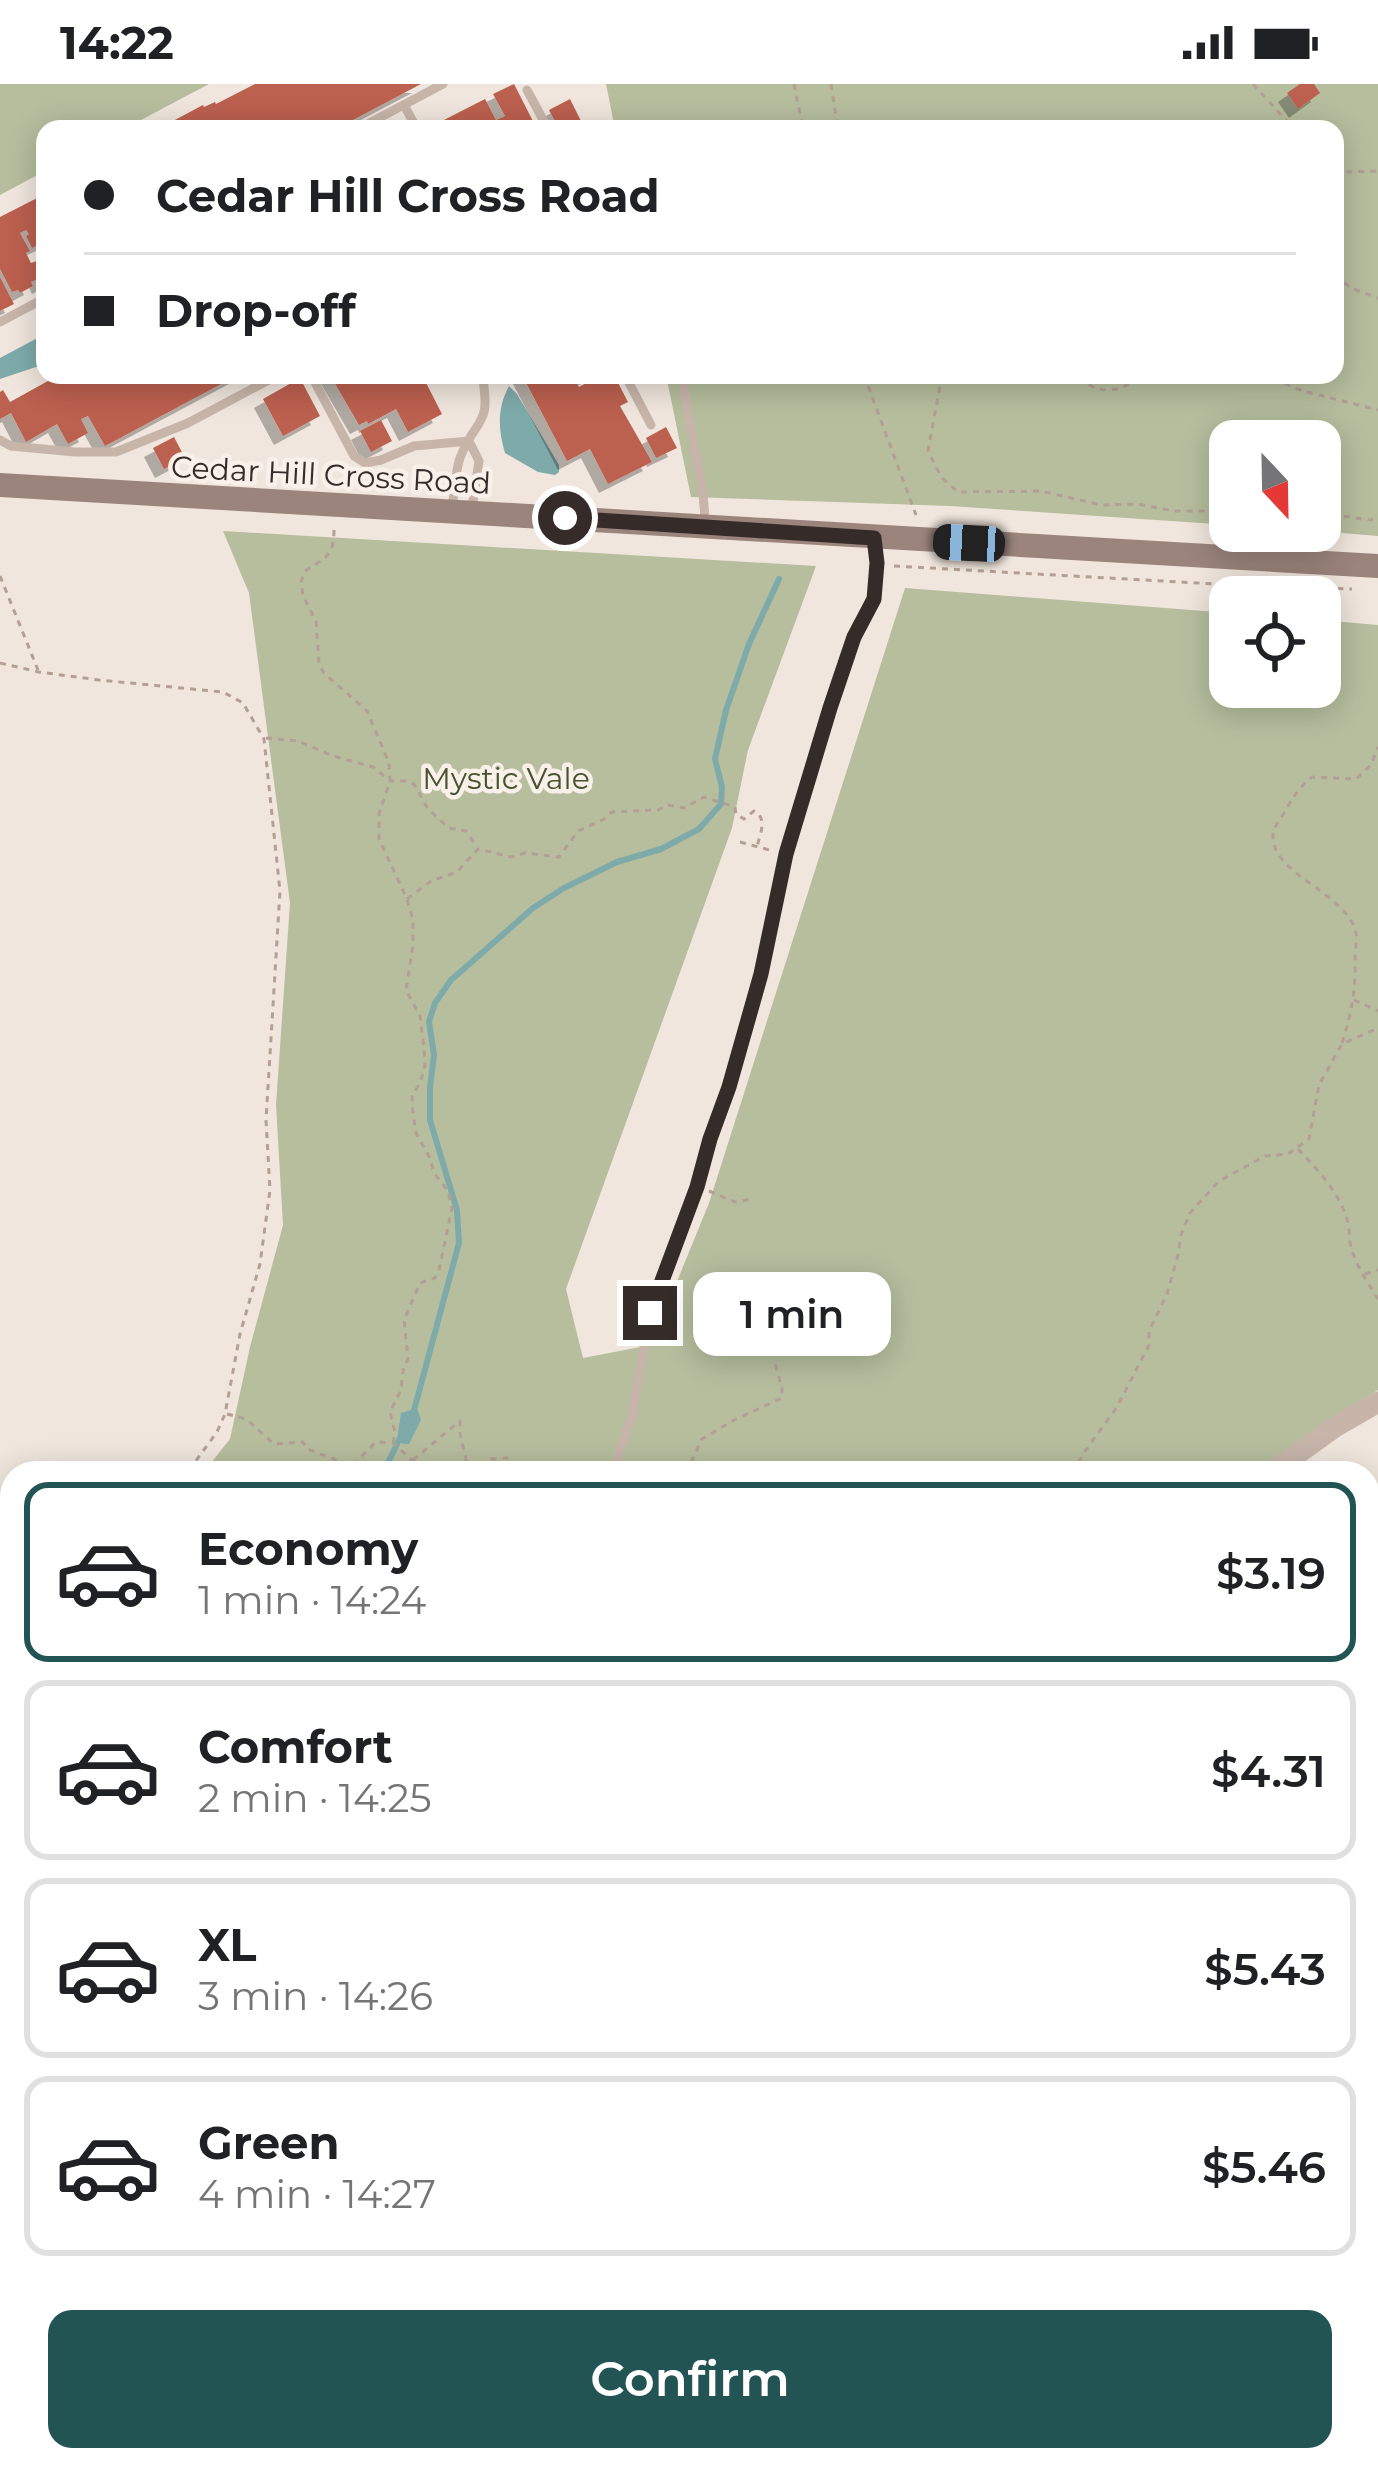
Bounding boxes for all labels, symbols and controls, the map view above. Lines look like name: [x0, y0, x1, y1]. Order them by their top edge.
text: 14:22: [60, 15, 174, 70]
text: Cedar Hill Cross Road: [156, 168, 660, 223]
text: Drop-off: [156, 283, 356, 338]
north arrow: [1209, 420, 1341, 552]
map controls: [1209, 420, 1341, 708]
street label: Cedar Hill Cross Road: [170, 448, 492, 502]
route start: [538, 491, 592, 545]
car: [932, 523, 1006, 563]
button: locate: [1209, 576, 1341, 708]
park label: Mystic Vale: [422, 760, 590, 797]
callout: 1 min: [692, 1271, 890, 1355]
route end: [623, 1286, 677, 1340]
text: 1 min: [740, 1290, 844, 1338]
icon: car: [54, 1518, 162, 1626]
text: Economy: [198, 1521, 418, 1576]
text: $3.19: [1216, 1545, 1326, 1600]
text: 1 min · 14:24: [198, 1576, 426, 1624]
icon: car: [54, 1716, 162, 1824]
text: Comfort: [198, 1719, 393, 1774]
text: $4.31: [1211, 1743, 1326, 1798]
text: 2 min · 14:25: [198, 1774, 431, 1822]
icon: car: [54, 1914, 162, 2022]
text: XL: [198, 1917, 256, 1972]
text: $5.43: [1204, 1941, 1326, 1996]
text: 3 min · 14:26: [198, 1972, 433, 2020]
icon: car: [54, 2112, 162, 2220]
text: Green: [198, 2115, 340, 2170]
text: $5.46: [1202, 2139, 1326, 2194]
text: 4 min · 14:27: [198, 2170, 436, 2218]
button: Confirm: [48, 2310, 1332, 2448]

